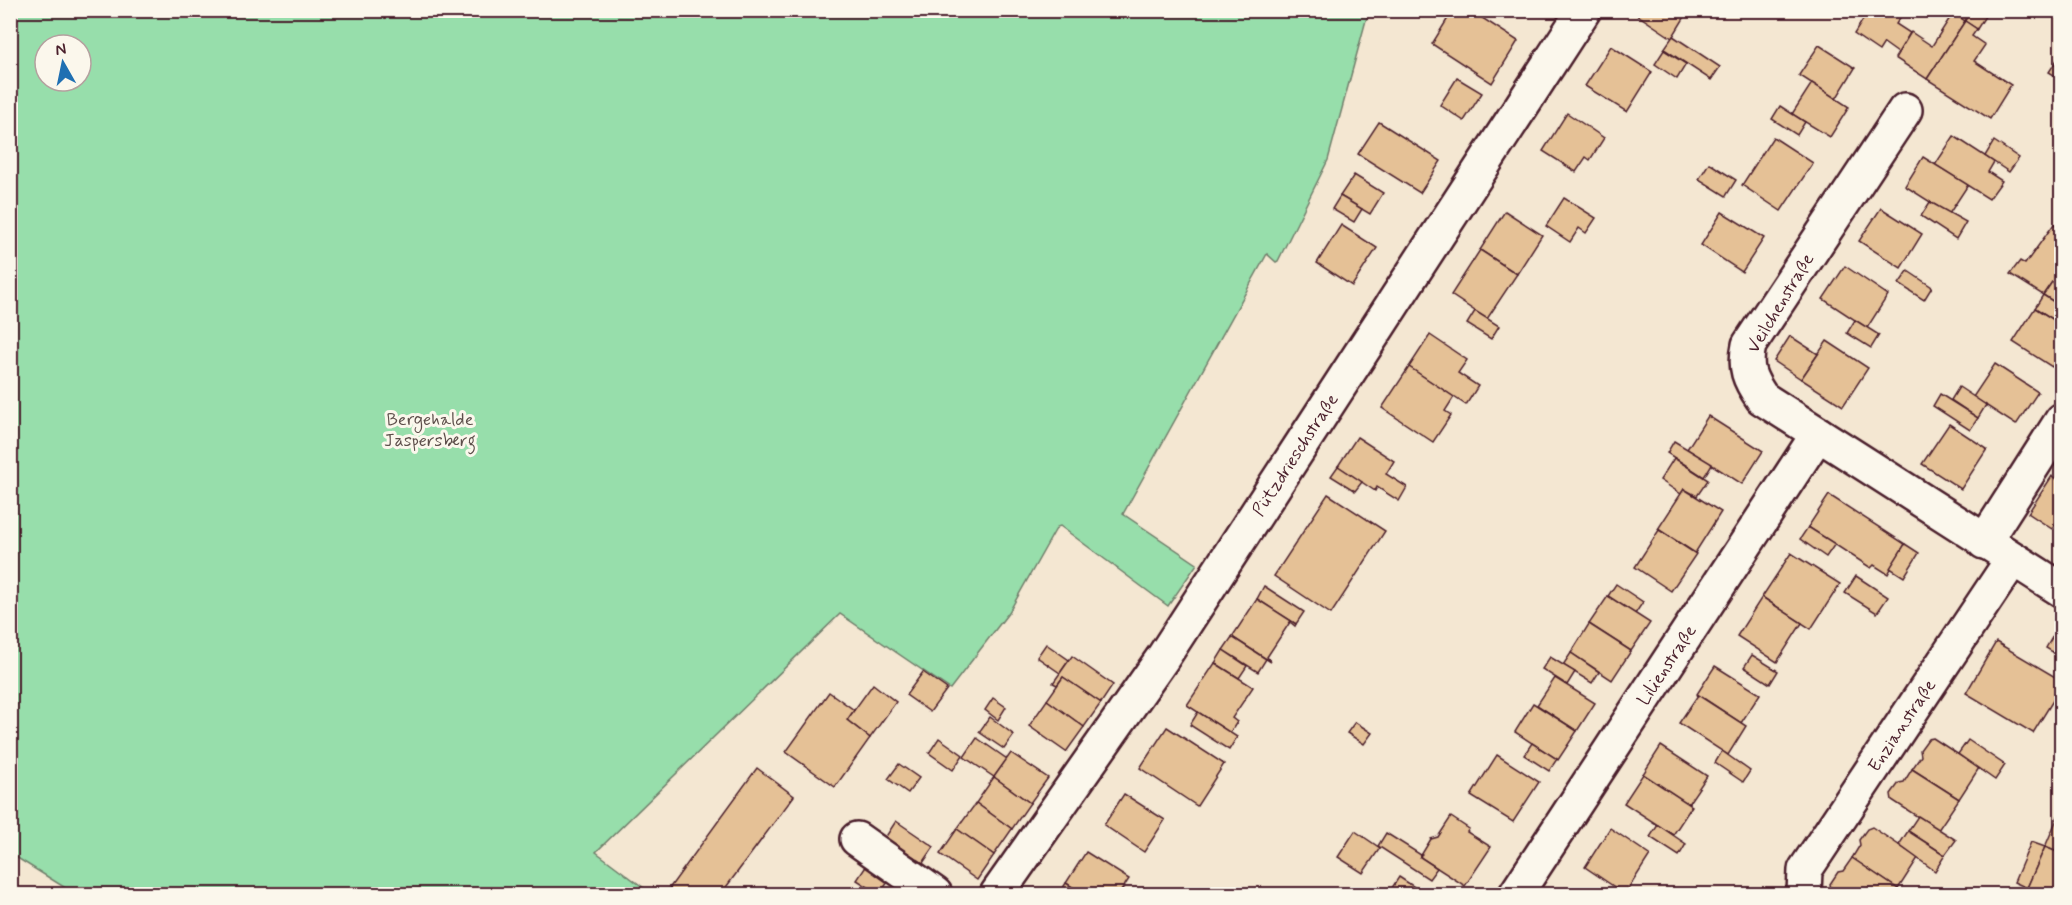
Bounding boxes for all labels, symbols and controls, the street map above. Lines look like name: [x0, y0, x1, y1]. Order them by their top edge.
north arrow: [33, 33, 93, 93]
text: N: [54, 38, 68, 61]
street label: Veilchenstraße: [1742, 249, 1820, 358]
street label: Pützdrieschstraße: [1247, 389, 1344, 521]
park label: Bergehalde Jaspersberg: [384, 408, 476, 455]
street label: Lilienstraße: [1632, 620, 1702, 710]
street label: Enzianstraße: [1863, 675, 1942, 777]

